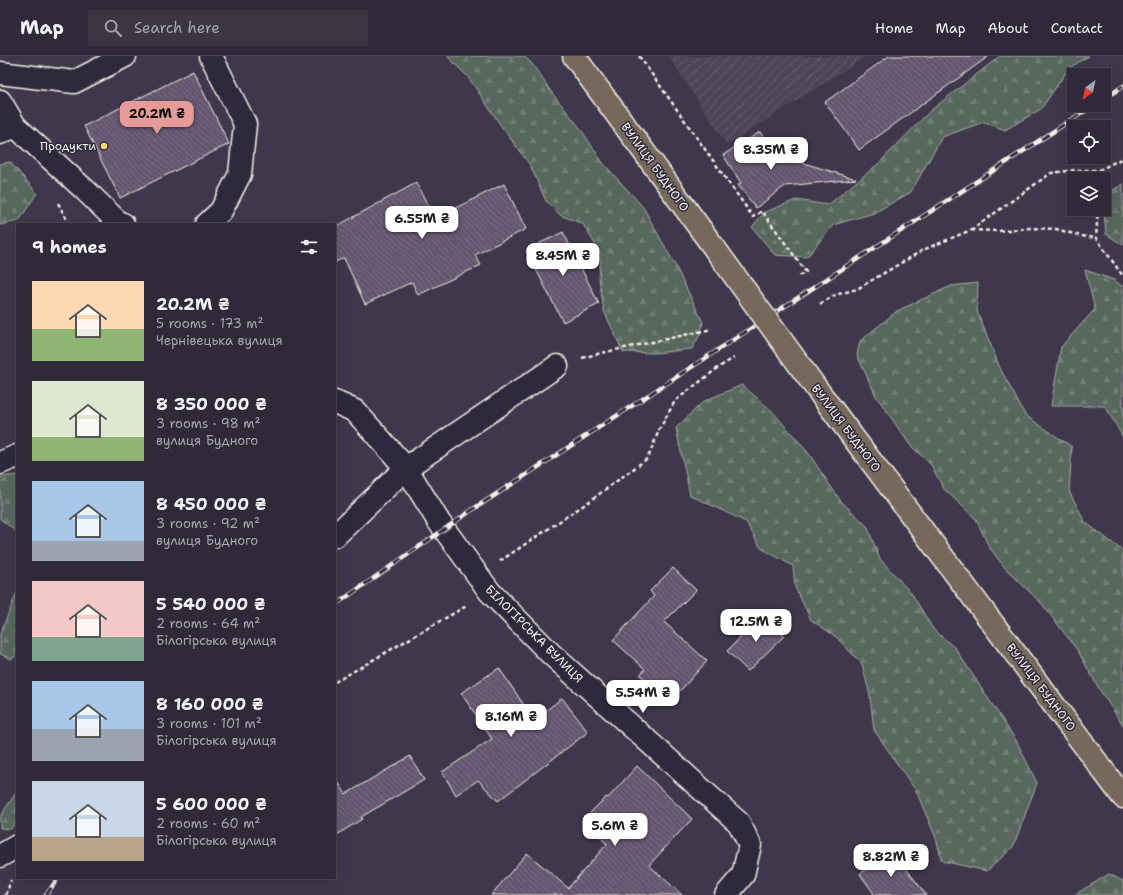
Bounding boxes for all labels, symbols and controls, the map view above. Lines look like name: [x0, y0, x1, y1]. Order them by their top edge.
search box: [88, 10, 368, 46]
text: Map: [20, 15, 64, 40]
icon: search: [102, 17, 124, 39]
text: Search here: [134, 18, 220, 38]
text: Home: [875, 19, 914, 37]
text: Map: [936, 19, 966, 37]
text: About: [988, 19, 1029, 37]
text: Contact: [1051, 19, 1103, 37]
north arrow: [1067, 68, 1111, 112]
map controls: [1067, 68, 1111, 216]
pin: 20.2M ₴: [120, 101, 194, 135]
text: 20.2M ₴: [129, 105, 185, 122]
street label: ВУЛИЦЯ БУДНОГО: [617, 120, 693, 214]
button: locate: [1067, 120, 1111, 164]
pin: 8.35M ₴: [734, 137, 808, 171]
place label: Продукти: [40, 138, 96, 154]
marker: Продукти: [99, 141, 109, 151]
text: 8.35M ₴: [743, 141, 799, 158]
button: layers: [1067, 172, 1111, 216]
pin: 6.55M ₴: [385, 206, 459, 240]
text: 6.55M ₴: [394, 210, 450, 227]
text: 9 homes: [32, 236, 107, 258]
icon: filters: [298, 236, 320, 258]
pin: 8.45M ₴: [526, 243, 600, 277]
text: 8.45M ₴: [535, 247, 591, 264]
text: 20.2M ₴: [156, 293, 230, 315]
icon: home: [64, 297, 112, 345]
text: 5 rooms · 173 m²: [156, 315, 263, 332]
text: Чернівецька вулиця: [156, 332, 283, 349]
street label: ВУЛИЦЯ БУДНОГО: [808, 381, 884, 475]
text: 8 350 000 ₴: [156, 393, 267, 415]
icon: home: [64, 397, 112, 445]
text: 3 rooms · 98 m²: [156, 415, 260, 432]
text: вулиця Будного: [156, 432, 258, 449]
text: 8 450 000 ₴: [156, 493, 267, 515]
icon: home: [64, 497, 112, 545]
text: 3 rooms · 92 m²: [156, 515, 260, 532]
text: вулиця Будного: [156, 532, 258, 549]
street label: БІЛОГІРСЬКА ВУЛИЦЯ: [482, 582, 586, 686]
text: 5 540 000 ₴: [156, 593, 266, 615]
icon: home: [64, 597, 112, 645]
pin: 12.5M ₴: [719, 609, 793, 643]
text: 12.5M ₴: [729, 613, 783, 630]
text: 2 rooms · 64 m²: [156, 615, 260, 632]
text: Білогірська вулиця: [156, 632, 277, 649]
street label: ВУЛИЦЯ БУДНОГО: [1003, 640, 1079, 734]
pin: 5.54M ₴: [606, 680, 680, 714]
text: 5.54M ₴: [615, 684, 671, 701]
text: 8 160 000 ₴: [156, 693, 264, 715]
icon: home: [64, 697, 112, 745]
pin: 8.16M ₴: [474, 704, 548, 738]
text: 8.16M ₴: [485, 708, 537, 725]
text: 3 rooms · 101 m²: [156, 715, 262, 732]
text: Білогірська вулиця: [156, 732, 277, 749]
text: 5 600 000 ₴: [156, 793, 267, 815]
icon: home: [64, 797, 112, 845]
pin: 5.6M ₴: [582, 813, 648, 847]
text: 2 rooms · 60 m²: [156, 815, 260, 832]
text: 5.6M ₴: [592, 817, 638, 834]
text: Білогірська вулиця: [156, 832, 277, 849]
pin: 8.82M ₴: [854, 844, 928, 878]
text: 8.82M ₴: [863, 848, 919, 865]

